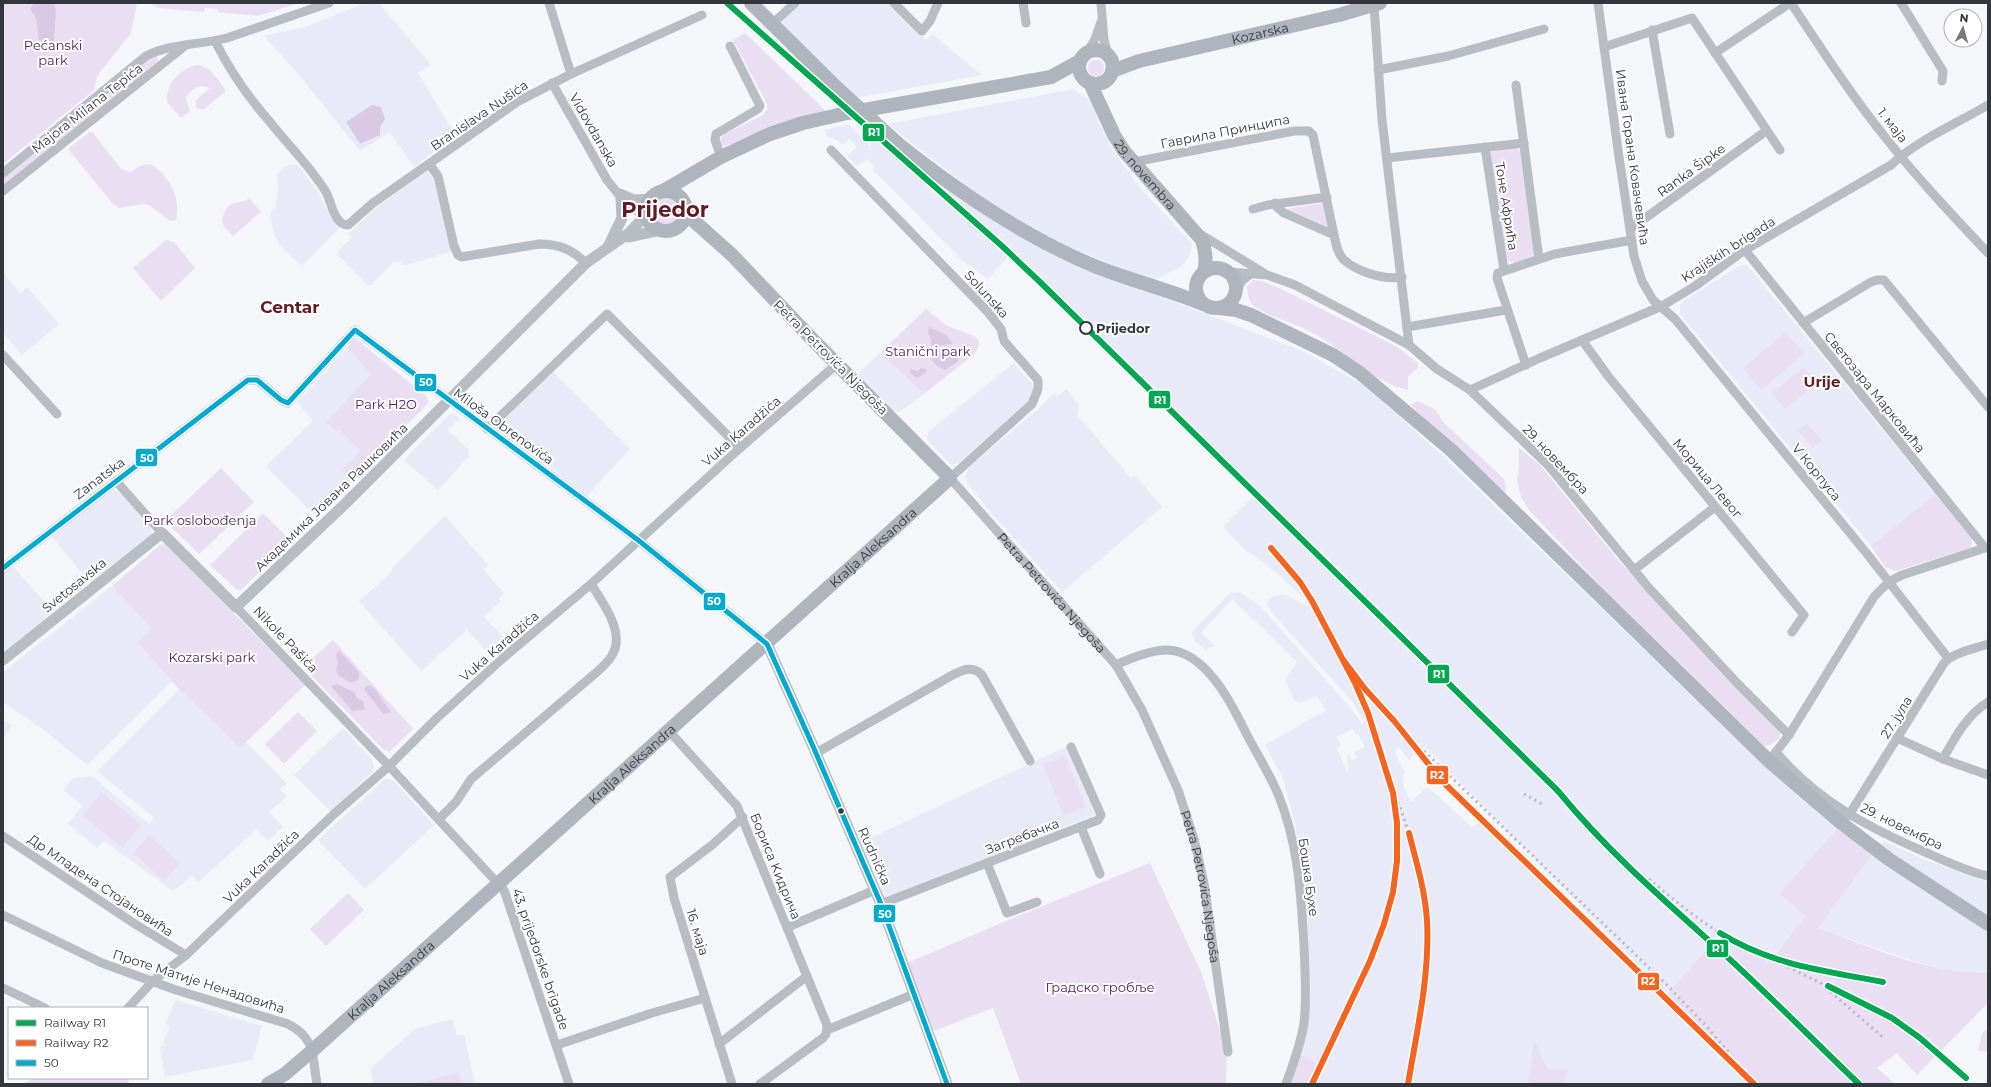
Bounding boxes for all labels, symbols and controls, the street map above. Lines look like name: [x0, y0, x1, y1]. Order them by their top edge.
north arrow: [1943, 8, 1983, 48]
text: N: [1959, 11, 1969, 25]
street label: Kozarska: [1230, 19, 1290, 47]
park label: Pećanski park: [24, 37, 82, 68]
street label: Majora Milana Tepića: [28, 60, 146, 156]
street label: Ивана Горана Ковачевића: [1613, 68, 1653, 246]
street label: Branislava Nušića: [427, 77, 531, 153]
street label: Vidovdanska: [566, 90, 622, 170]
street label: 1. маја: [1874, 104, 1912, 146]
street label: Гаврила Принципа: [1159, 111, 1291, 151]
line badge: R1: [862, 123, 885, 142]
text: R1: [868, 125, 880, 139]
street label: 29. novembra: [1111, 137, 1180, 213]
street label: Ranka Šipke: [1654, 140, 1728, 200]
street label: Тоне Афрића: [1492, 161, 1522, 251]
district label: Prijedor: [621, 197, 709, 222]
street label: Krajiških brigada: [1678, 213, 1778, 285]
street label: Solunska: [961, 267, 1013, 321]
street label: Petra Petrovića Njegoša: [770, 296, 892, 418]
district label: Centar: [260, 297, 320, 317]
place label: Prijedor: [1096, 320, 1151, 336]
marker: Prijedor: [1079, 321, 1093, 335]
street label: Светозара Марковића: [1821, 328, 1929, 456]
park label: Stanični park: [885, 343, 971, 359]
district label: Urije: [1804, 372, 1840, 391]
line badge: 50: [414, 373, 437, 392]
text: 50: [419, 375, 434, 389]
street label: Miloša Obrenovića: [451, 384, 557, 468]
line badge: R1: [1148, 390, 1171, 409]
street label: Vuka Karadžića: [698, 392, 784, 470]
text: R1: [1154, 393, 1166, 407]
park label: Park H2O: [355, 396, 417, 412]
street label: Академика Јована Рашковића: [251, 420, 411, 574]
street label: 29. новембра: [1520, 421, 1592, 497]
street label: Морица Левог: [1670, 435, 1747, 522]
street label: V Корпуса: [1789, 440, 1845, 504]
line badge: 50: [135, 448, 158, 467]
text: 50: [140, 451, 155, 465]
street label: Zanatska: [70, 454, 128, 502]
street label: Kralja Aleksandra: [826, 504, 920, 591]
park label: Park oslobođenja: [144, 512, 256, 528]
street label: Petra Petrovića Njegoša: [994, 529, 1109, 656]
street label: Svetosavska: [39, 554, 109, 616]
line badge: 50: [703, 592, 726, 611]
text: 50: [707, 594, 722, 608]
street label: Nikole Pašića: [250, 602, 322, 676]
street label: Vuka Karadžića: [456, 607, 542, 685]
park label: Kozarski park: [169, 649, 256, 665]
line badge: R1: [1427, 664, 1450, 684]
text: R1: [1433, 667, 1445, 681]
street label: 27. јула: [1877, 693, 1915, 741]
street label: Kralja Aleksandra: [585, 720, 679, 807]
line badge: R2: [1426, 765, 1449, 785]
text: R2: [1430, 768, 1445, 782]
street label: 29. новембра: [1858, 799, 1946, 853]
unlabelled marker: [836, 806, 846, 816]
street label: Petra Petrovića Njegoša: [1177, 808, 1223, 964]
street label: Бориса Kидрича: [747, 810, 805, 922]
street label: Загребачка: [983, 815, 1061, 857]
street label: Rudnička: [855, 825, 895, 887]
street label: Vuka Karadžića: [220, 826, 302, 906]
street label: Др Младена Стојановића: [25, 830, 177, 940]
street label: Бошка Бухе: [1296, 837, 1322, 917]
street label: 43. prijedorske brigade: [509, 886, 573, 1032]
line badge: 50: [873, 904, 896, 923]
street label: 16. маја: [683, 907, 713, 957]
text: 50: [878, 907, 893, 921]
street label: Kralja Aleksandra: [344, 937, 438, 1024]
line badge: R1: [1706, 939, 1729, 958]
text: R1: [1712, 941, 1724, 955]
street label: Проте Матије Ненадовића: [111, 946, 287, 1016]
line badge: R2: [1637, 972, 1660, 991]
text: R2: [1641, 974, 1656, 988]
park label: Градско гробље: [1045, 979, 1155, 995]
legend: [8, 1007, 148, 1079]
text: Railway R1: [44, 1015, 106, 1030]
text: Railway R2: [44, 1035, 109, 1050]
text: 50: [44, 1055, 59, 1070]

